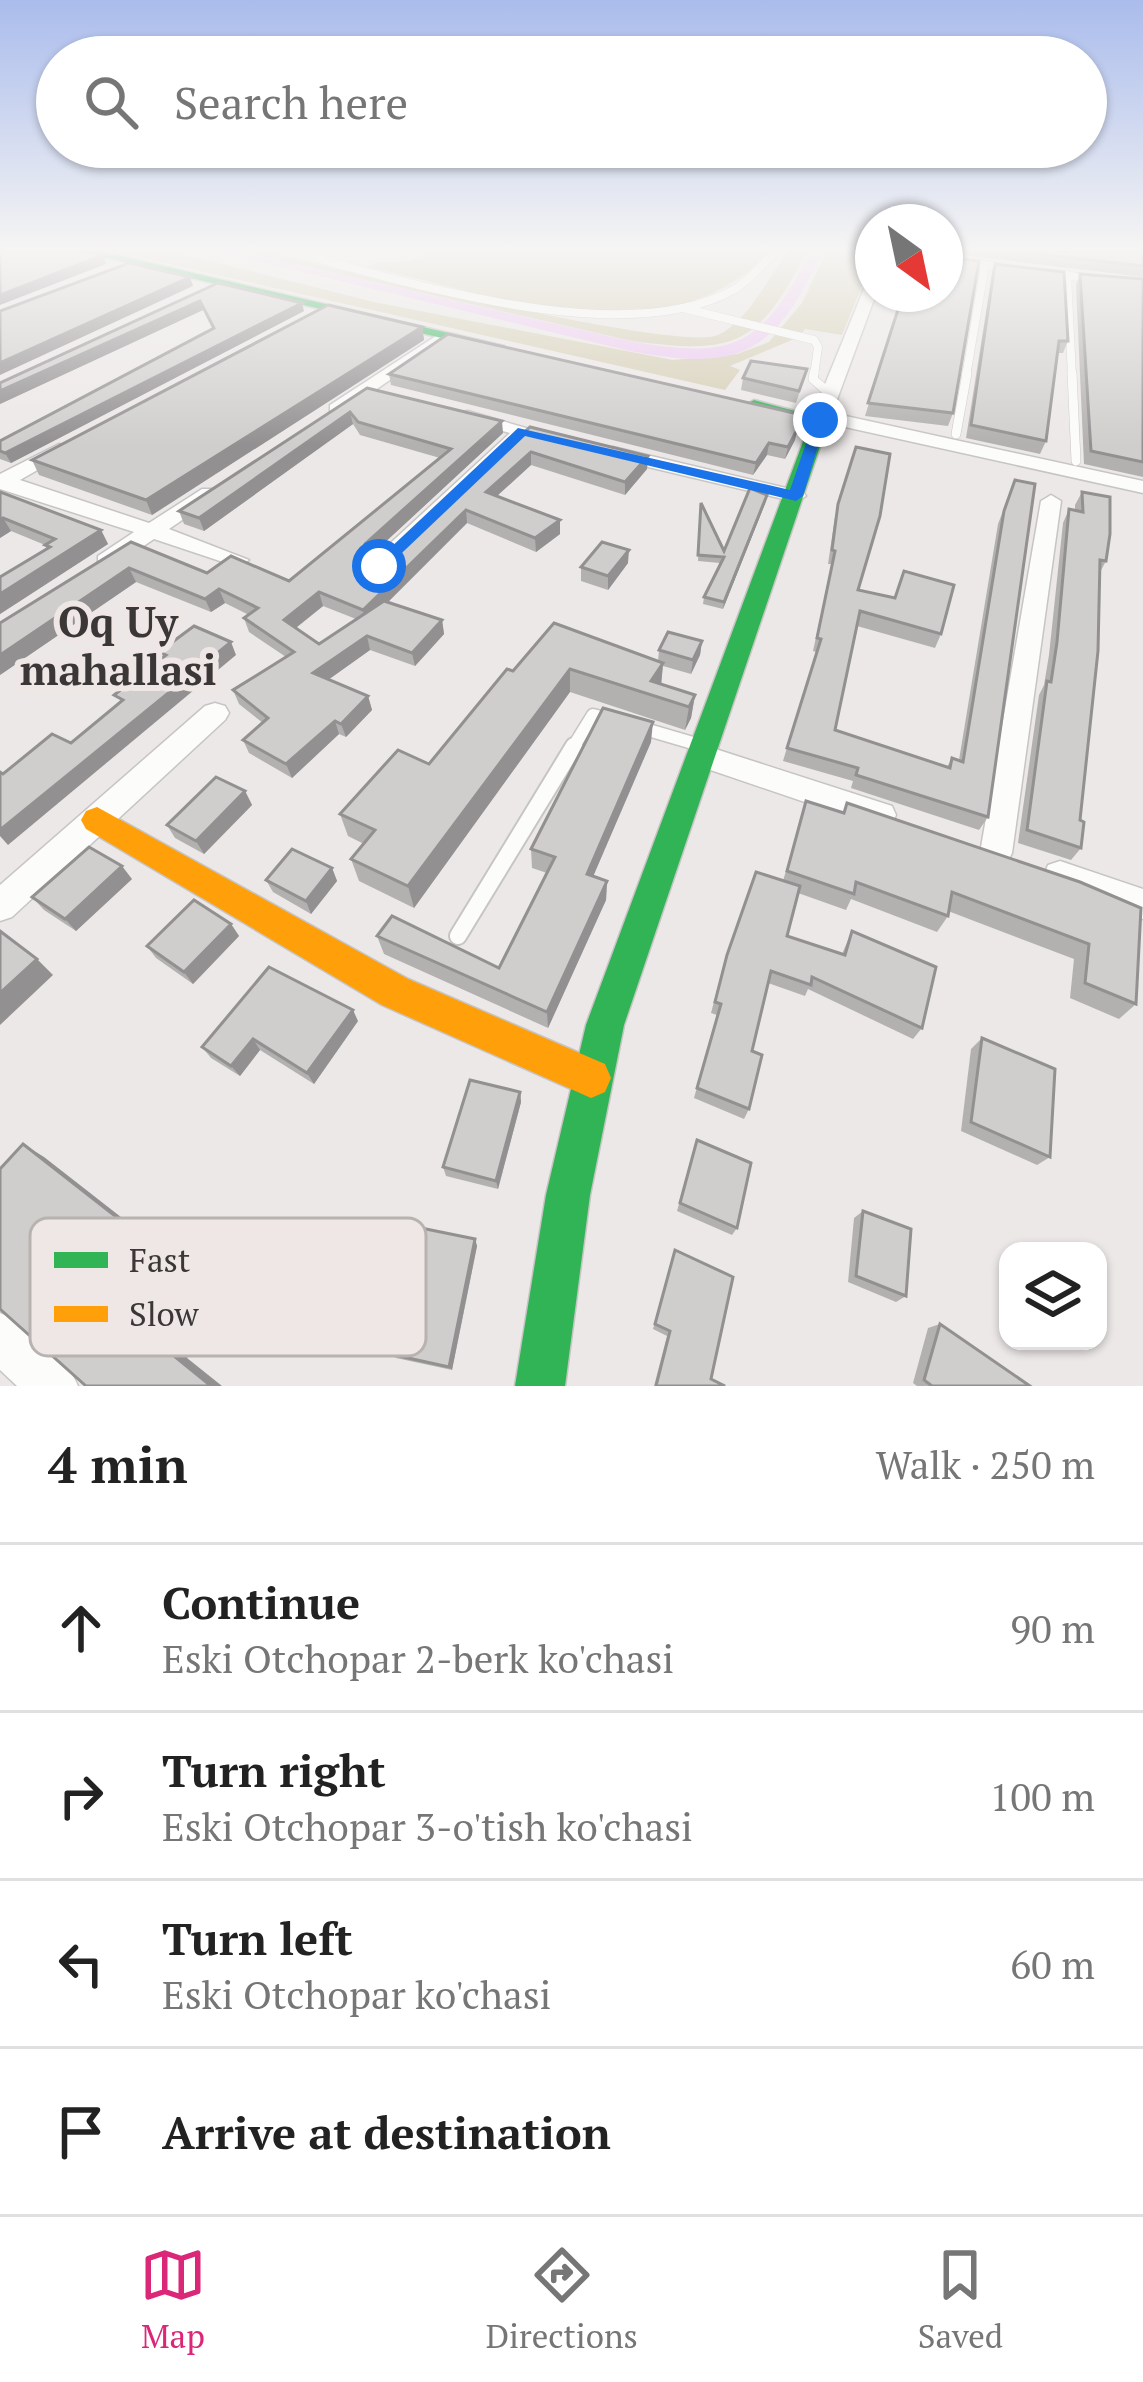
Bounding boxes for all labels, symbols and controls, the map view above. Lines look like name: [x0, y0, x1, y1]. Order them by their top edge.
search box: [36, 36, 1107, 168]
icon: search: [78, 69, 144, 135]
text: Search here: [174, 72, 408, 132]
north arrow: [855, 204, 963, 312]
route end: [793, 393, 847, 447]
route start: [352, 539, 406, 593]
district label: Oq Uy mahallasi: [20, 593, 216, 697]
legend: [30, 1218, 426, 1356]
text: Fast: [129, 1238, 190, 1281]
map controls: [999, 1242, 1107, 1350]
button: layers: [999, 1242, 1107, 1350]
text: Slow: [129, 1292, 199, 1335]
text: 4 min: [48, 1430, 188, 1498]
text: Walk · 250 m: [876, 1438, 1095, 1490]
text: Continue: [162, 1572, 360, 1632]
icon: ahead: [48, 1595, 114, 1661]
text: 90 m: [1010, 1602, 1095, 1654]
text: Eski Otchopar 2-berk ko'chasi: [162, 1632, 674, 1684]
text: Turn right: [162, 1740, 386, 1800]
icon: right: [48, 1763, 114, 1829]
text: 100 m: [990, 1770, 1095, 1822]
text: Eski Otchopar 3-o'tish ko'chasi: [162, 1800, 693, 1852]
text: Turn left: [162, 1908, 353, 1968]
icon: left: [48, 1931, 114, 1997]
text: 60 m: [1010, 1938, 1095, 1990]
text: Eski Otchopar ko'chasi: [162, 1968, 551, 2020]
icon: arrive: [48, 2099, 114, 2165]
text: Arrive at destination: [162, 2102, 611, 2162]
tab: Map: [140, 2242, 206, 2357]
tab: Directions: [486, 2242, 638, 2357]
tab: Saved: [918, 2242, 1003, 2357]

